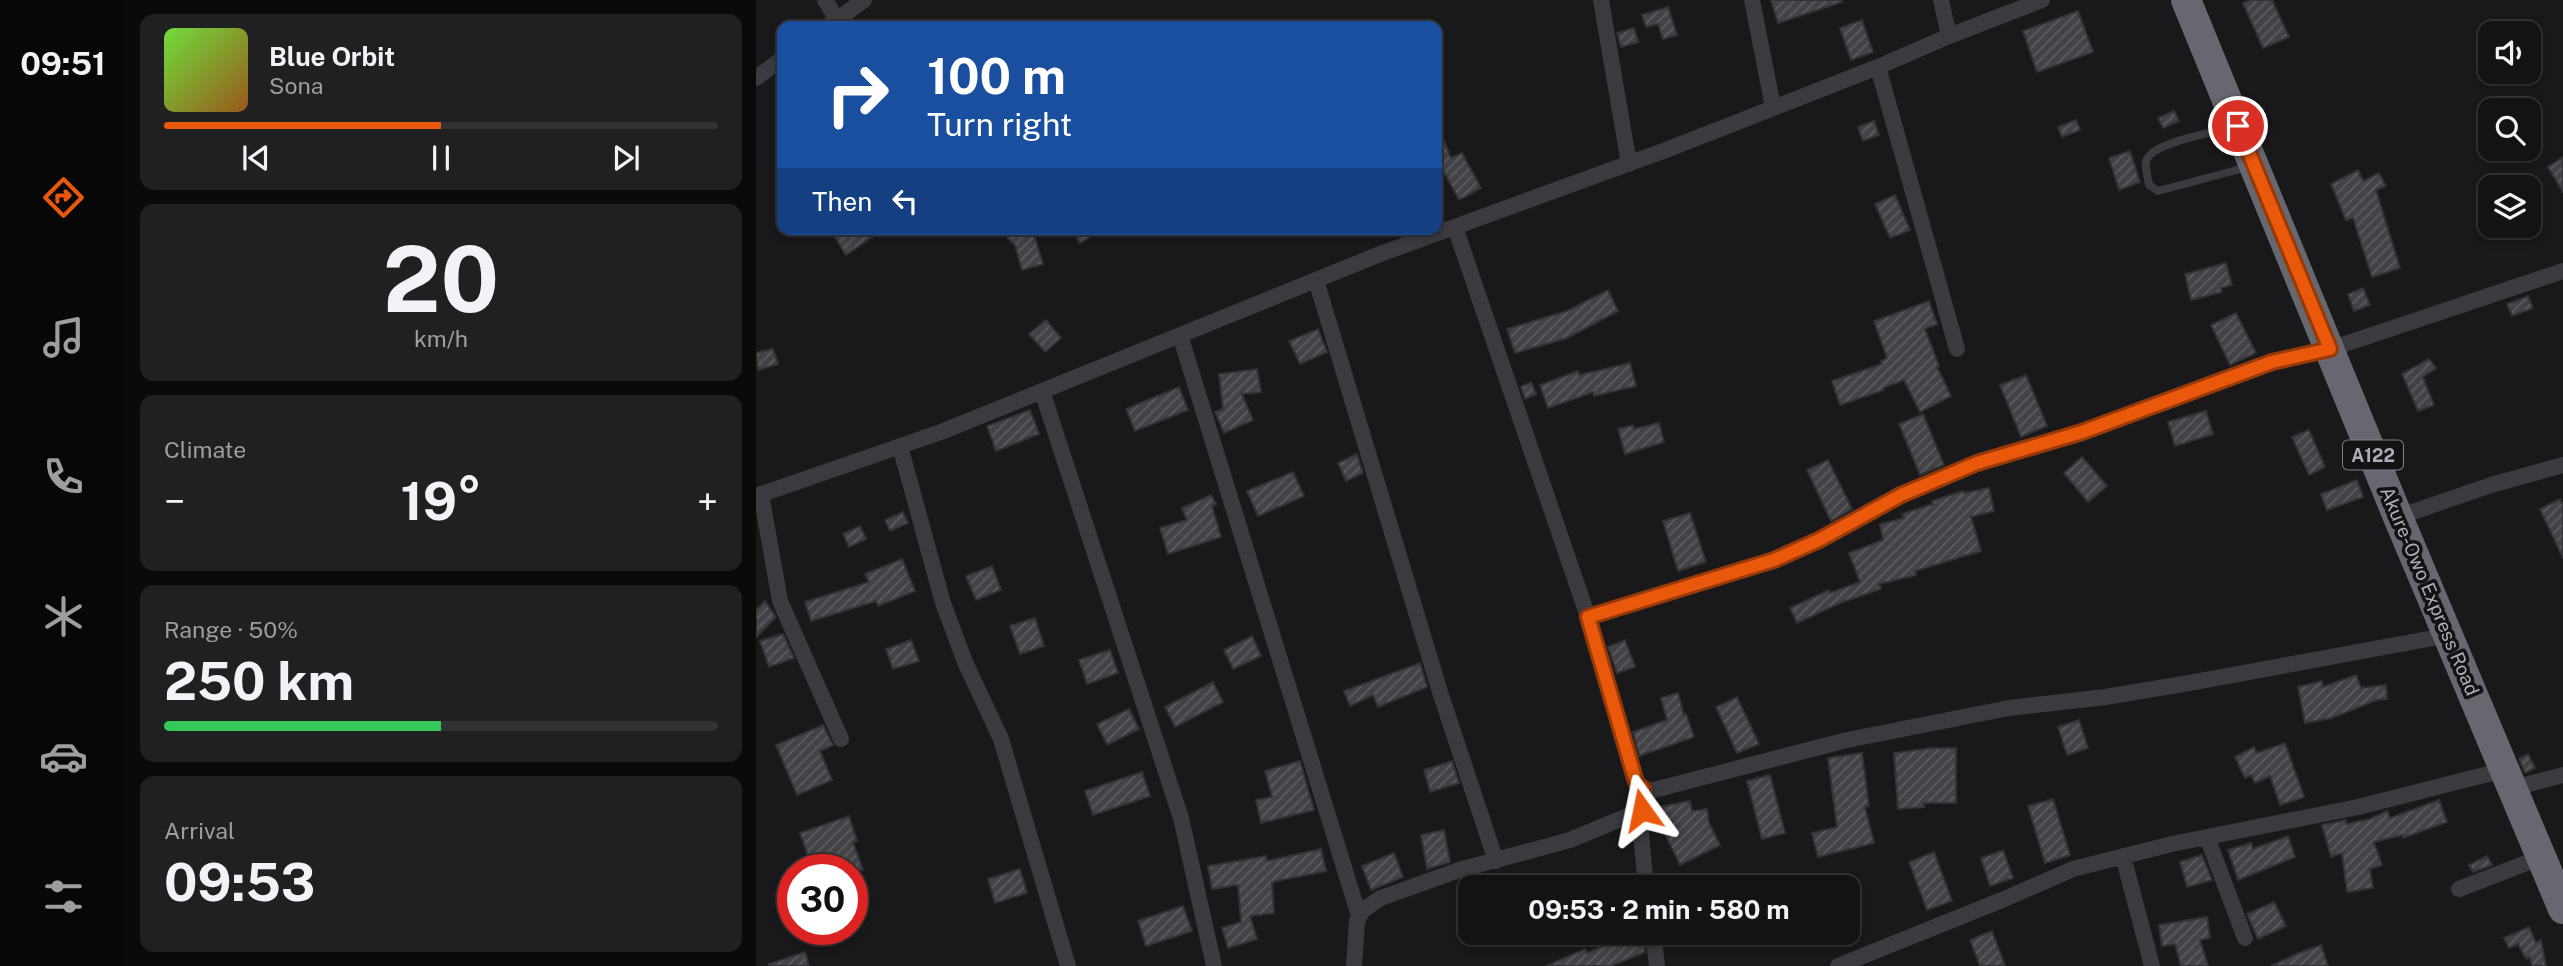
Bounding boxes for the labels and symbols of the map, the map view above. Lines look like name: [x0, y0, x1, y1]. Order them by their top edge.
pin: [2208, 96, 2268, 156]
road number: A122: [2343, 440, 2403, 470]
street label: Akure-Owo Express Road: [2376, 483, 2484, 699]
position arrow: [1605, 773, 1679, 847]
speed limit sign: 30: [777, 854, 868, 945]

